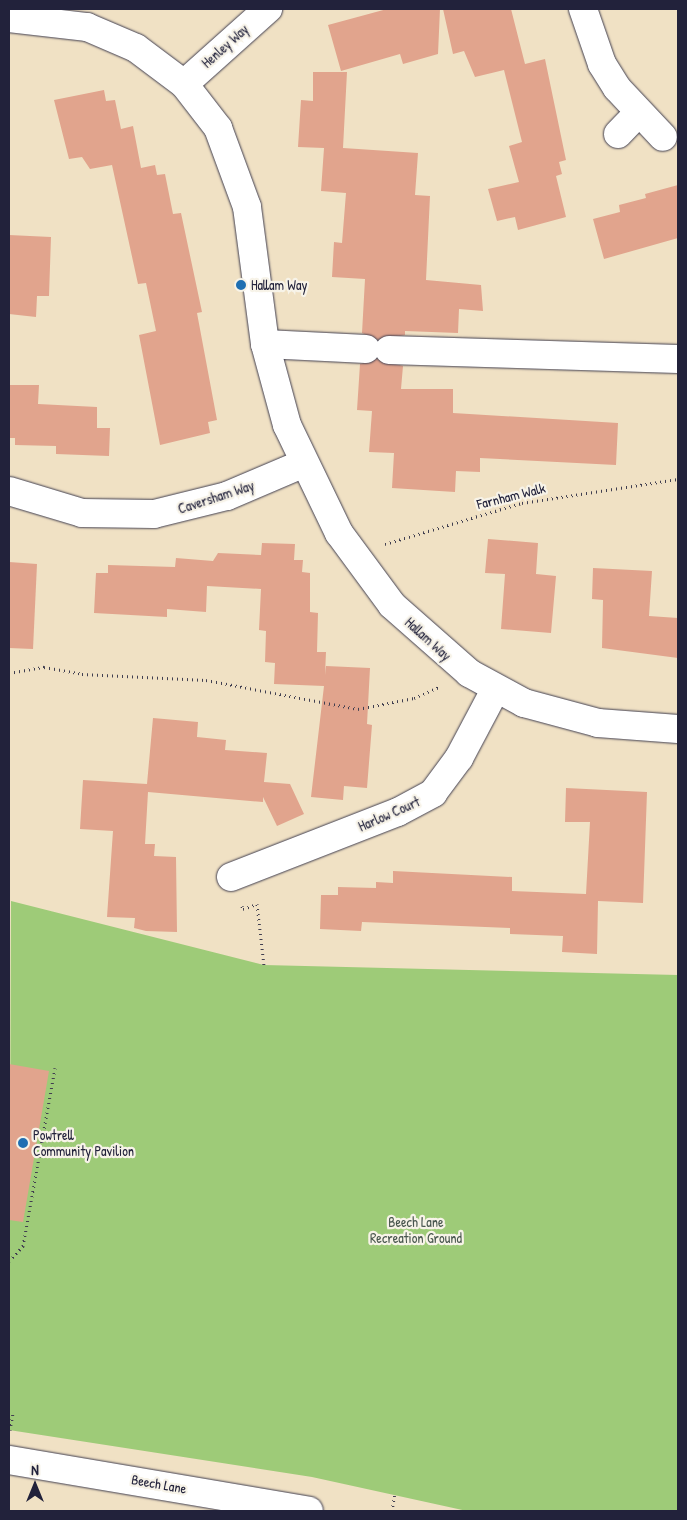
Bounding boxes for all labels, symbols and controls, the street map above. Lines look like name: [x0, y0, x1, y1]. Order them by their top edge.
street label: Henley Way: [198, 21, 252, 71]
place label: Hallam Way: [251, 277, 307, 293]
marker: Hallam Way: [235, 279, 247, 291]
street label: Caversham Way: [176, 477, 256, 517]
street label: Farnham Walk: [475, 479, 547, 513]
street label: Hallam Way: [401, 614, 455, 664]
street label: Harlow Court: [356, 793, 422, 835]
place label: Powtrell Community Pavilion: [33, 1127, 134, 1160]
marker: Powtrell Community Pavilion: [17, 1137, 29, 1149]
park label: Beech Lane Recreation Ground: [370, 1214, 462, 1246]
north arrow: [10, 1460, 60, 1510]
text: N: [31, 1460, 39, 1479]
street label: Beech Lane: [130, 1471, 188, 1497]

